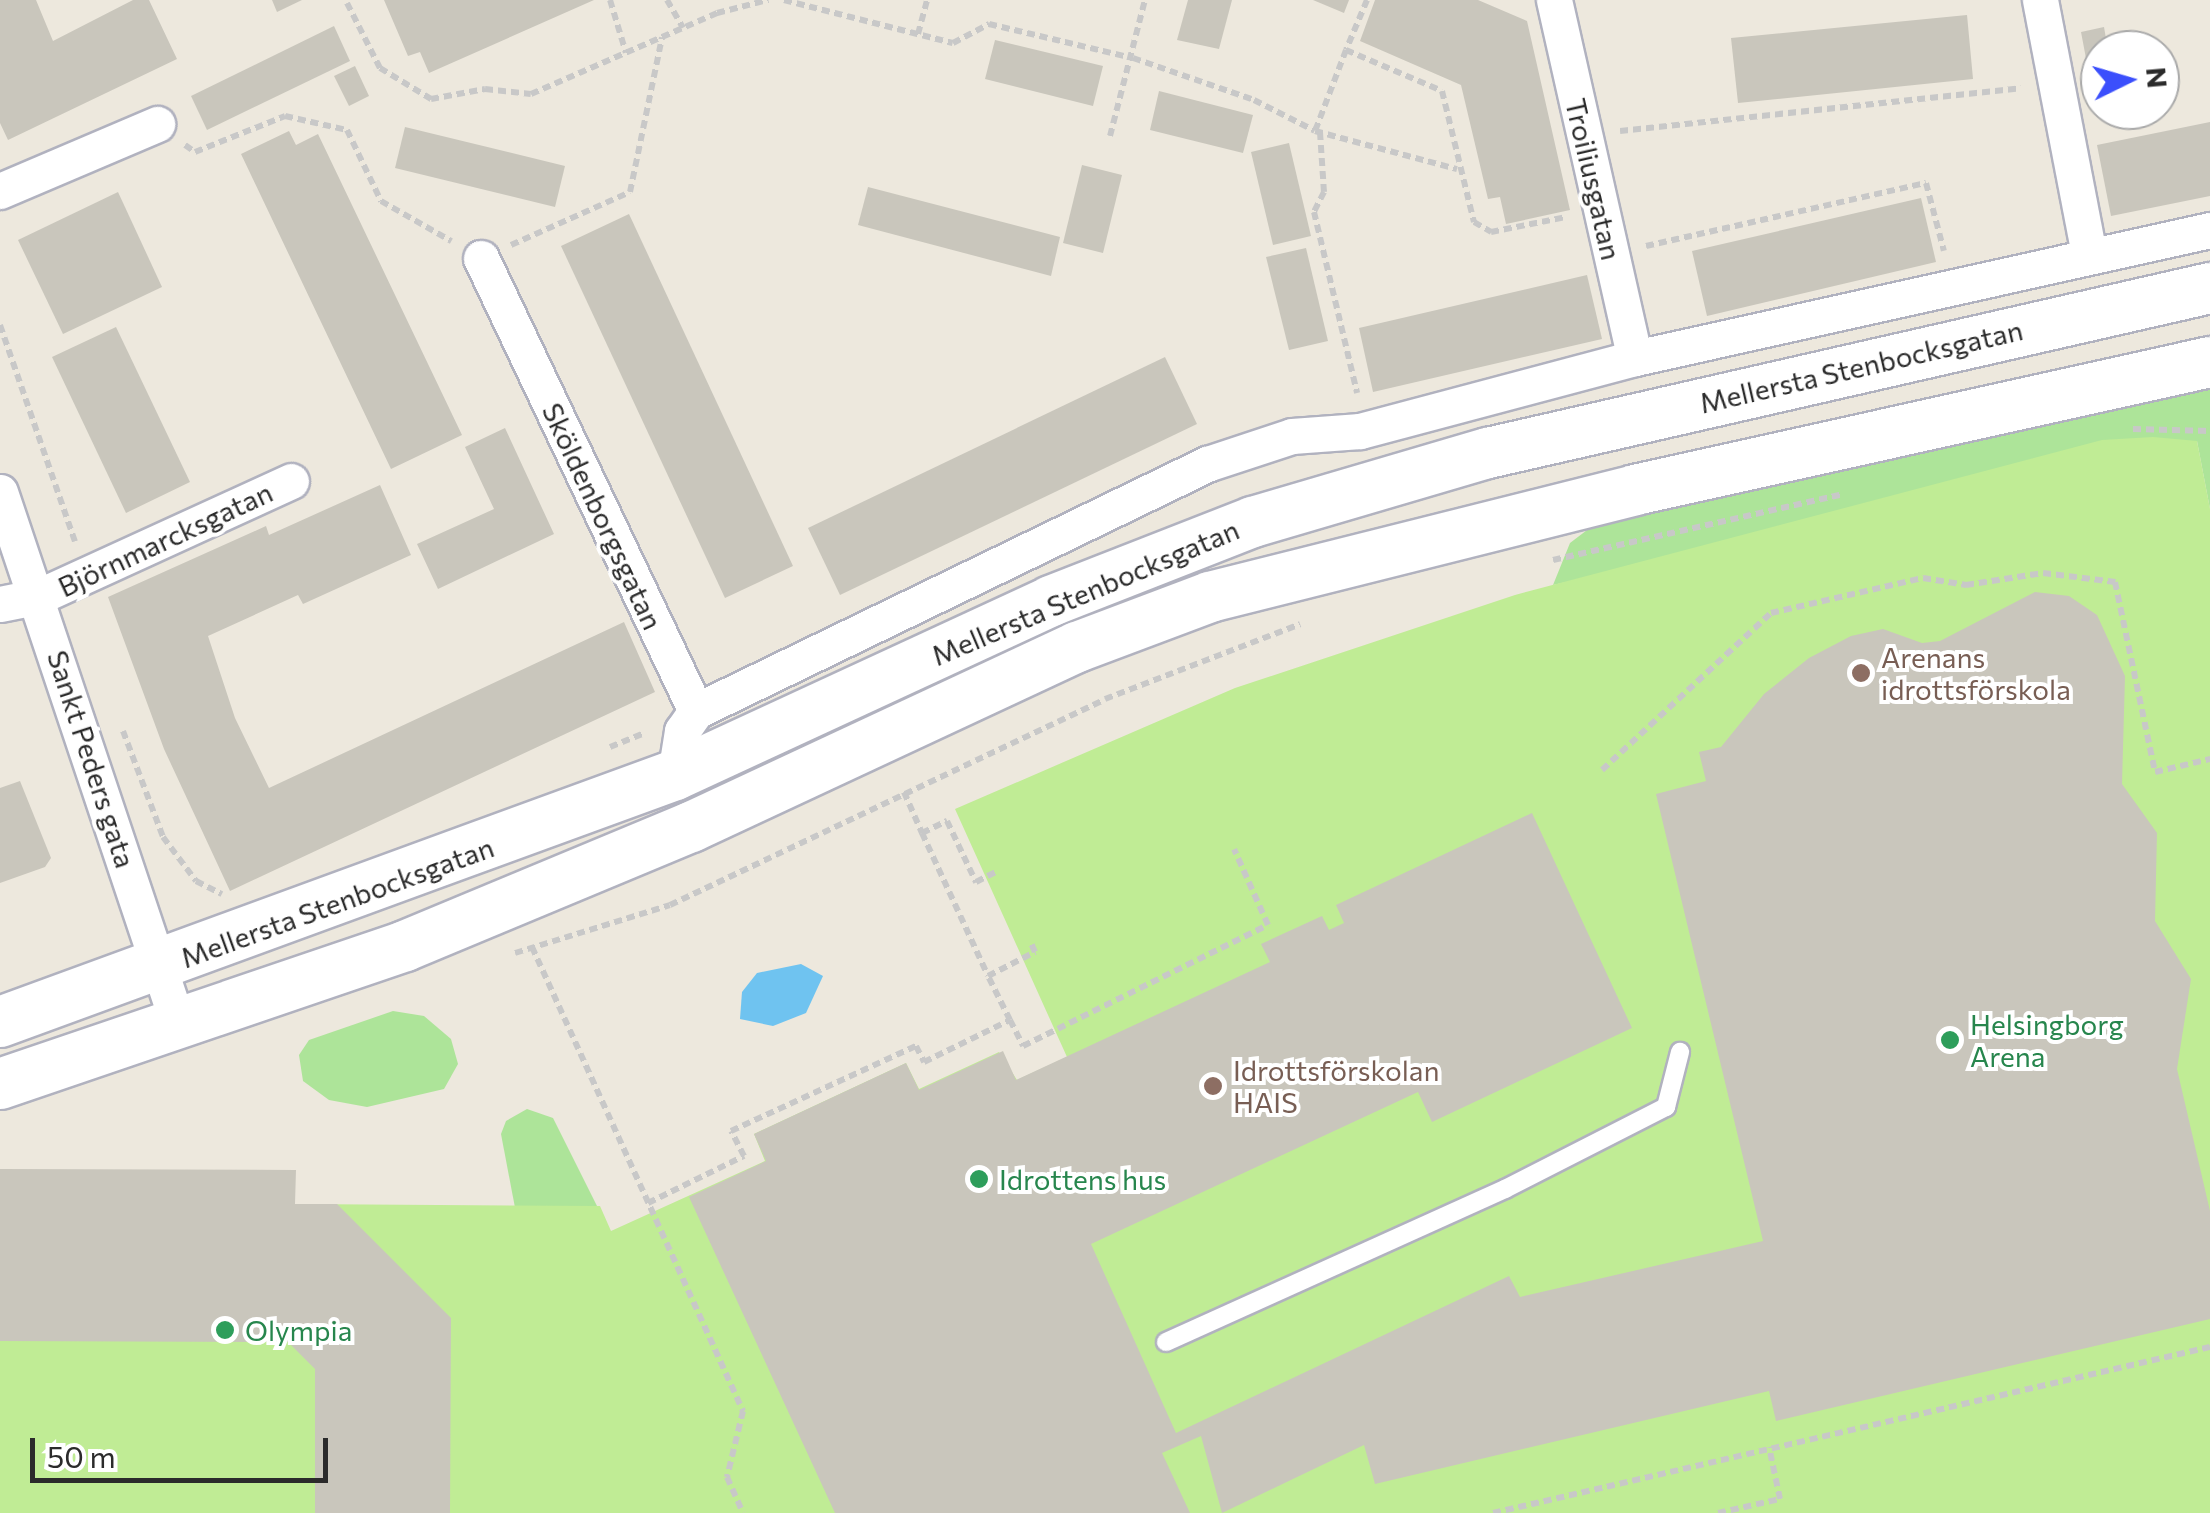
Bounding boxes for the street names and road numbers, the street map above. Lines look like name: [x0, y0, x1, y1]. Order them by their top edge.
street label: Troiliusgatan: [1559, 95, 1629, 263]
street label: Mellersta Stenbocksgatan: [1696, 312, 2026, 420]
street label: Sköldenborgsgatan: [536, 397, 670, 635]
street label: Björnmarcksgatan: [53, 475, 277, 603]
street label: Mellersta Stenbocksgatan: [926, 512, 1244, 672]
street label: Sankt Peders gata: [41, 646, 143, 872]
street label: Mellersta Stenbocksgatan: [176, 830, 498, 974]

